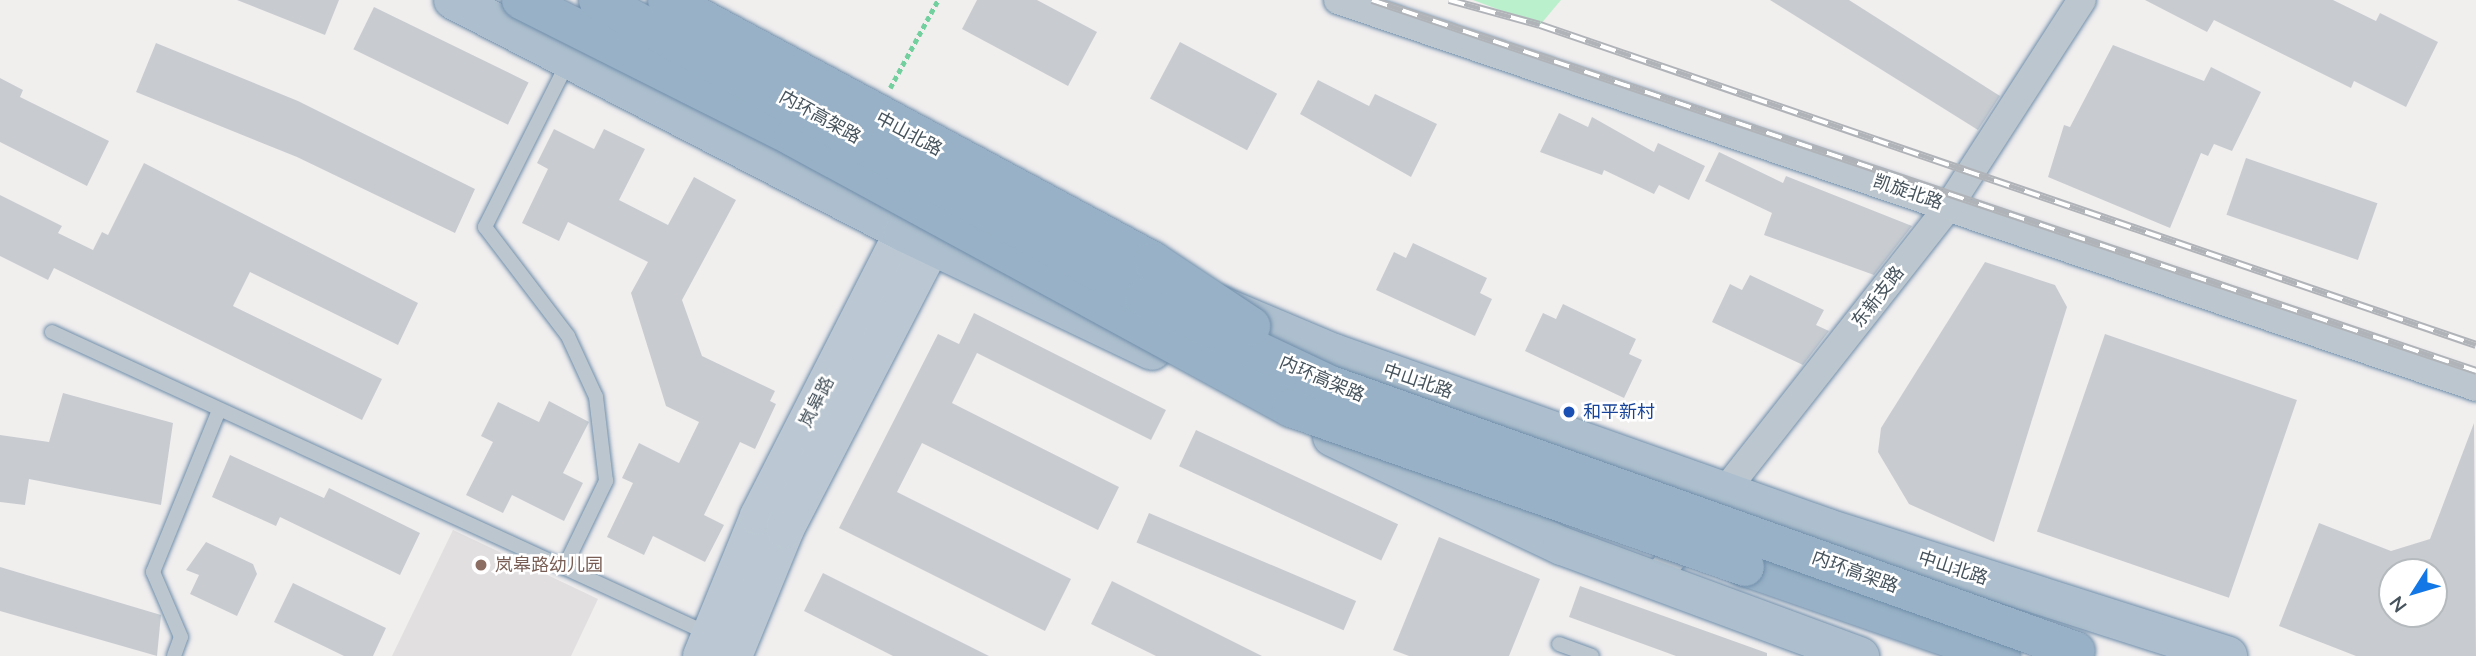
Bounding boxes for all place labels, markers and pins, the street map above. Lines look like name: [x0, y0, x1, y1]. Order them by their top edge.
place label: 和平新村: [1583, 401, 1655, 423]
marker: 和平新村: [1561, 404, 1577, 420]
place label: 岚皋路幼儿园: [495, 554, 603, 576]
marker: 岚皋路幼儿园: [473, 557, 489, 573]

